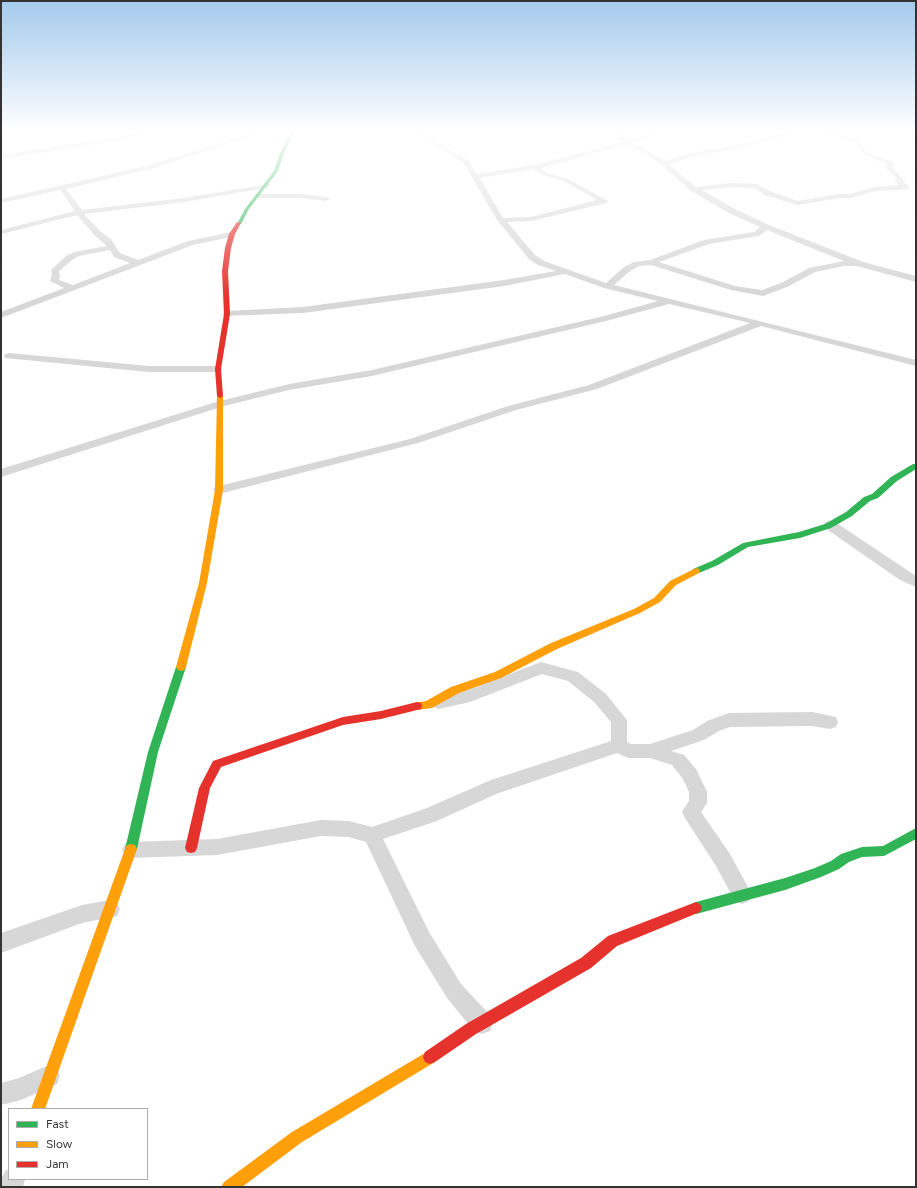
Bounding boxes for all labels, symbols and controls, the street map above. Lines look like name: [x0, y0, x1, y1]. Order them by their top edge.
legend: [8, 1108, 148, 1180]
text: Fast: [46, 1117, 69, 1131]
text: Slow: [46, 1137, 72, 1151]
text: Jam: [46, 1157, 69, 1171]

